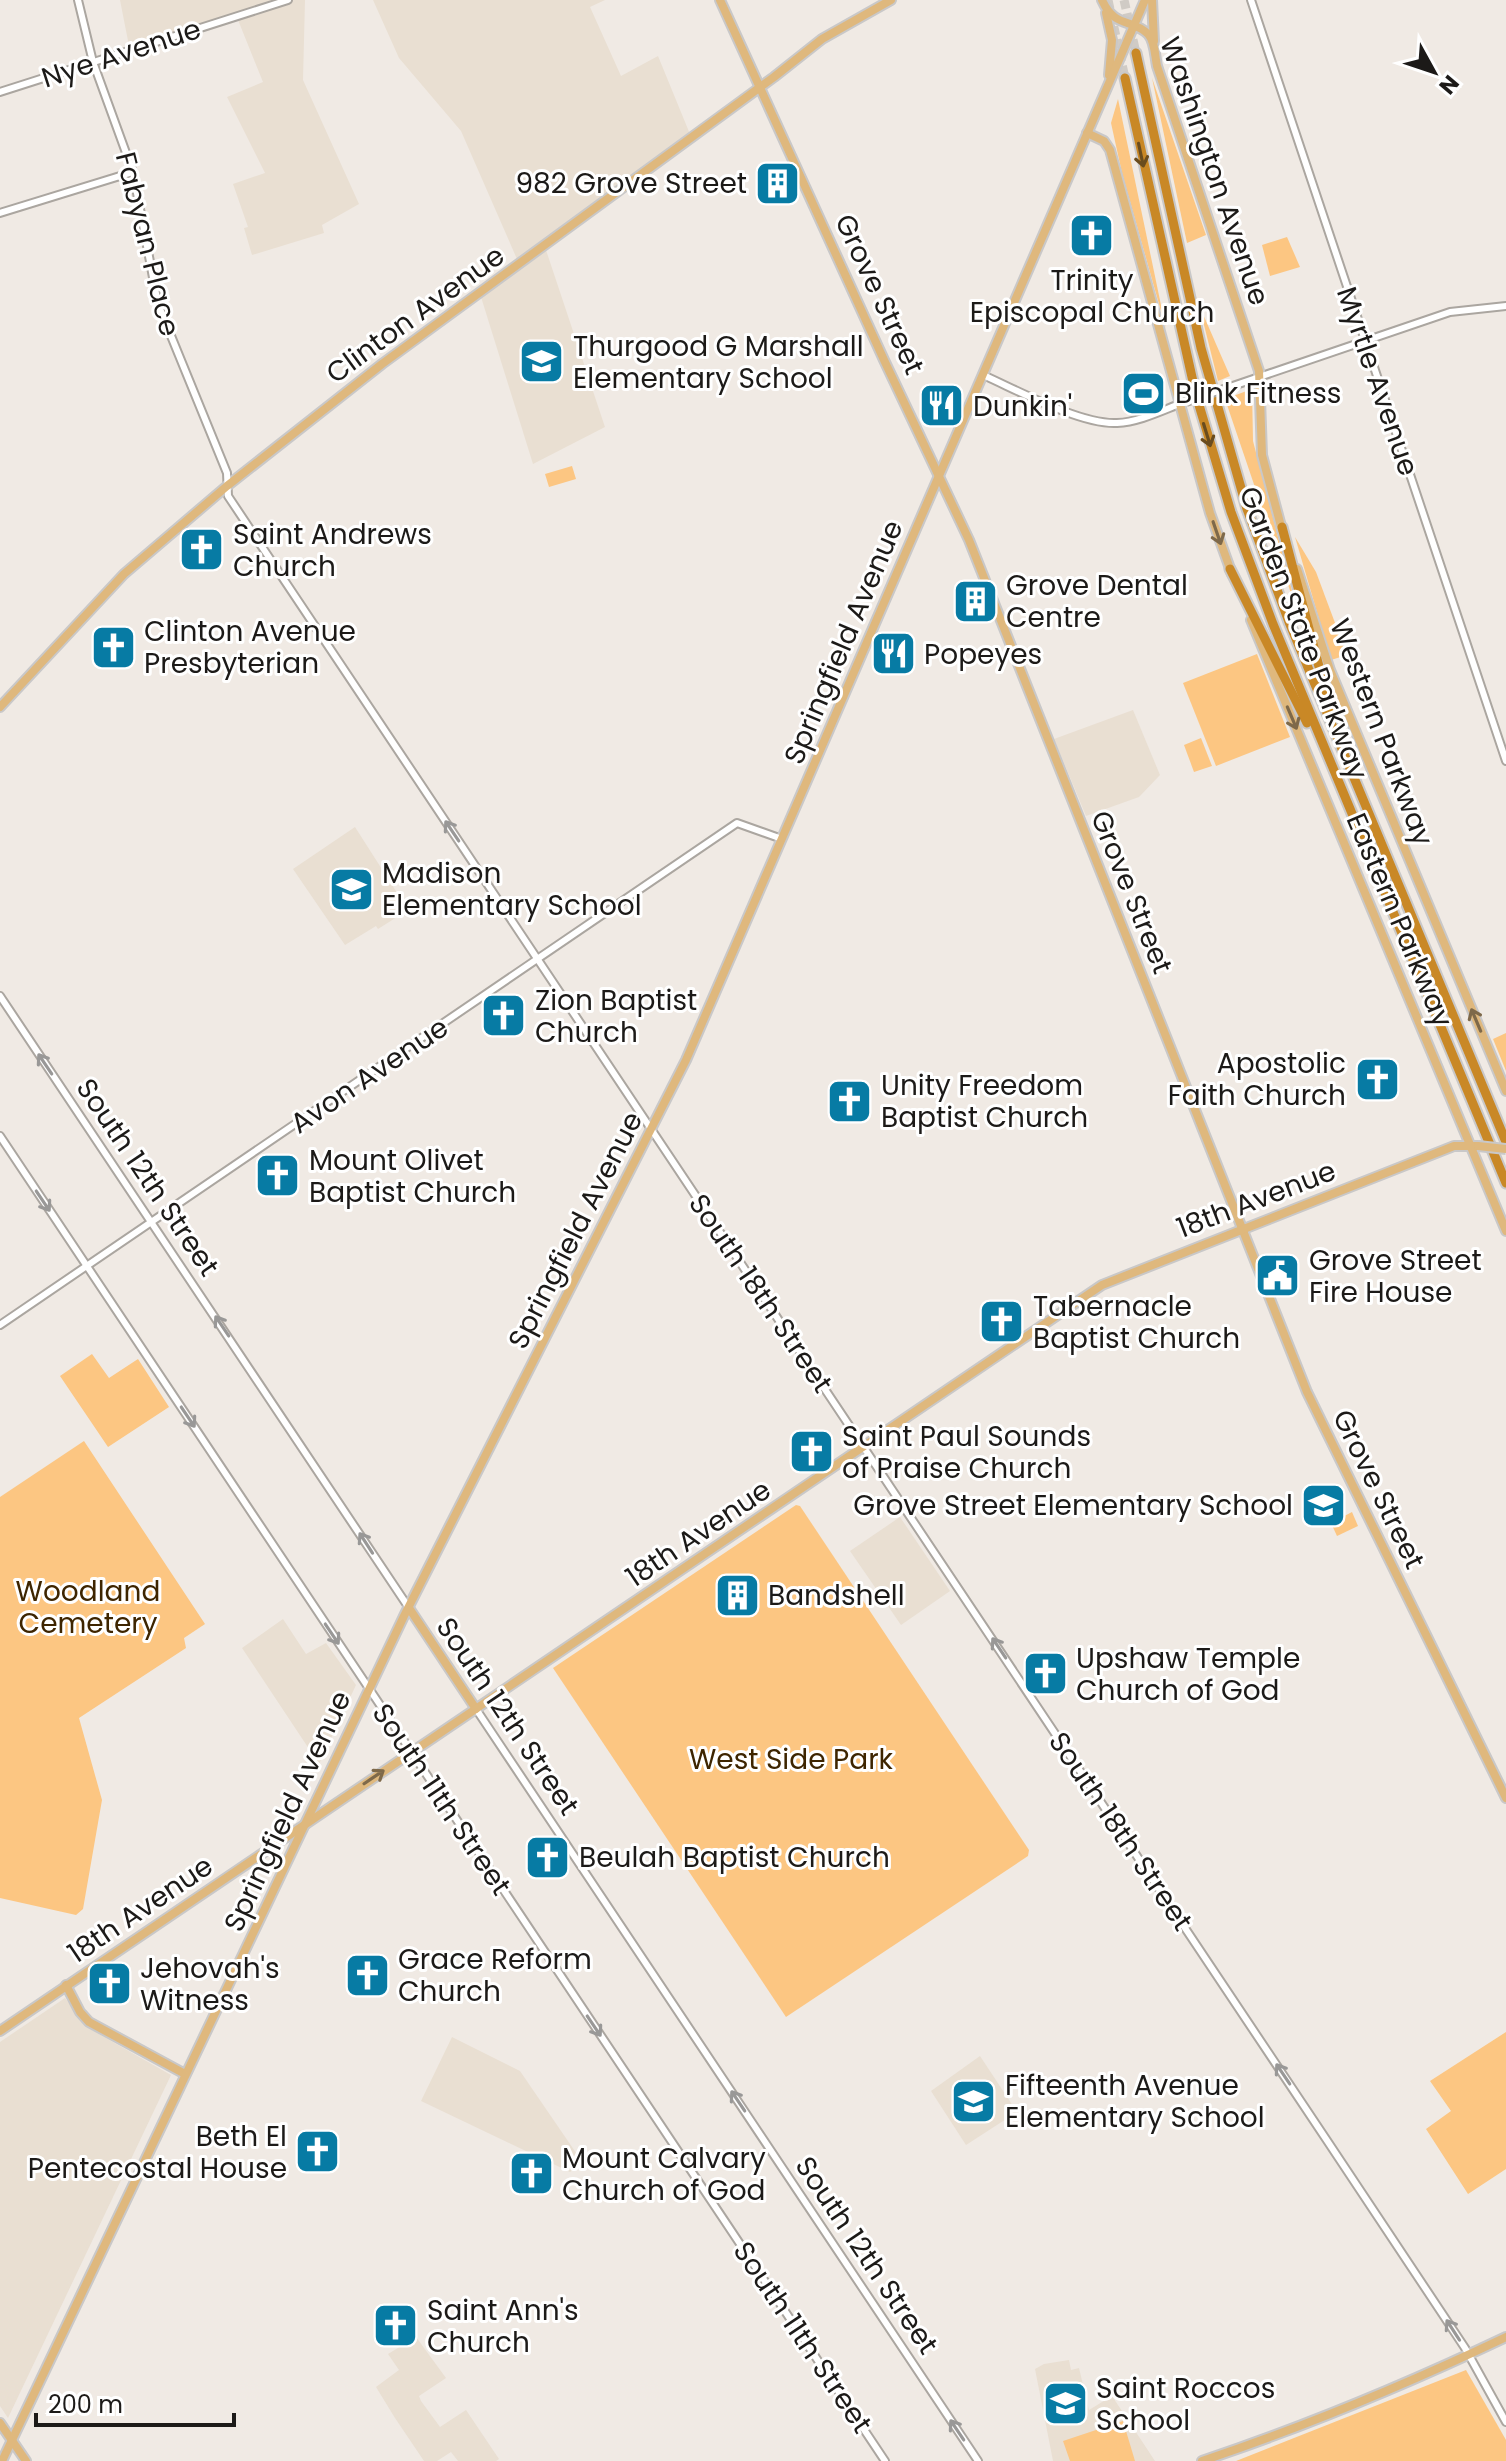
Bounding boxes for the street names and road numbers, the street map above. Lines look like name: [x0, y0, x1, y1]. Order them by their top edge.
street label: Nye Avenue: [36, 9, 206, 98]
street label: Washington Avenue: [1150, 32, 1279, 310]
street label: Fabyan Place: [106, 148, 189, 340]
street label: Grove Street: [825, 208, 934, 381]
street label: Clinton Avenue: [318, 236, 512, 392]
street label: Myrtle Avenue: [1327, 282, 1428, 481]
street label: Garden State Parkway: [1230, 481, 1378, 786]
street label: Springfield Avenue: [774, 514, 912, 770]
street label: Western Parkway: [1320, 613, 1443, 852]
street label: Grove Street: [1081, 805, 1182, 980]
street label: Eastern Parkway: [1337, 807, 1462, 1033]
street label: Avon Avenue: [282, 1008, 456, 1143]
street label: South 12th Street: [67, 1071, 228, 1284]
street label: Springfield Avenue: [499, 1105, 652, 1356]
street label: 18th Avenue: [1171, 1151, 1341, 1248]
street label: South 18th Street: [680, 1186, 842, 1400]
street label: Grove Street: [1323, 1403, 1434, 1575]
street label: 18th Avenue: [618, 1470, 779, 1596]
street label: South 12th Street: [427, 1610, 588, 1823]
street label: Springfield Avenue: [215, 1684, 360, 1938]
street label: South 11th Street: [363, 1696, 520, 1903]
street label: South 18th Street: [1040, 1724, 1202, 1938]
street label: 18th Avenue: [60, 1846, 221, 1972]
street label: South 12th Street: [786, 2149, 947, 2362]
street label: South 11th Street: [724, 2234, 881, 2441]

